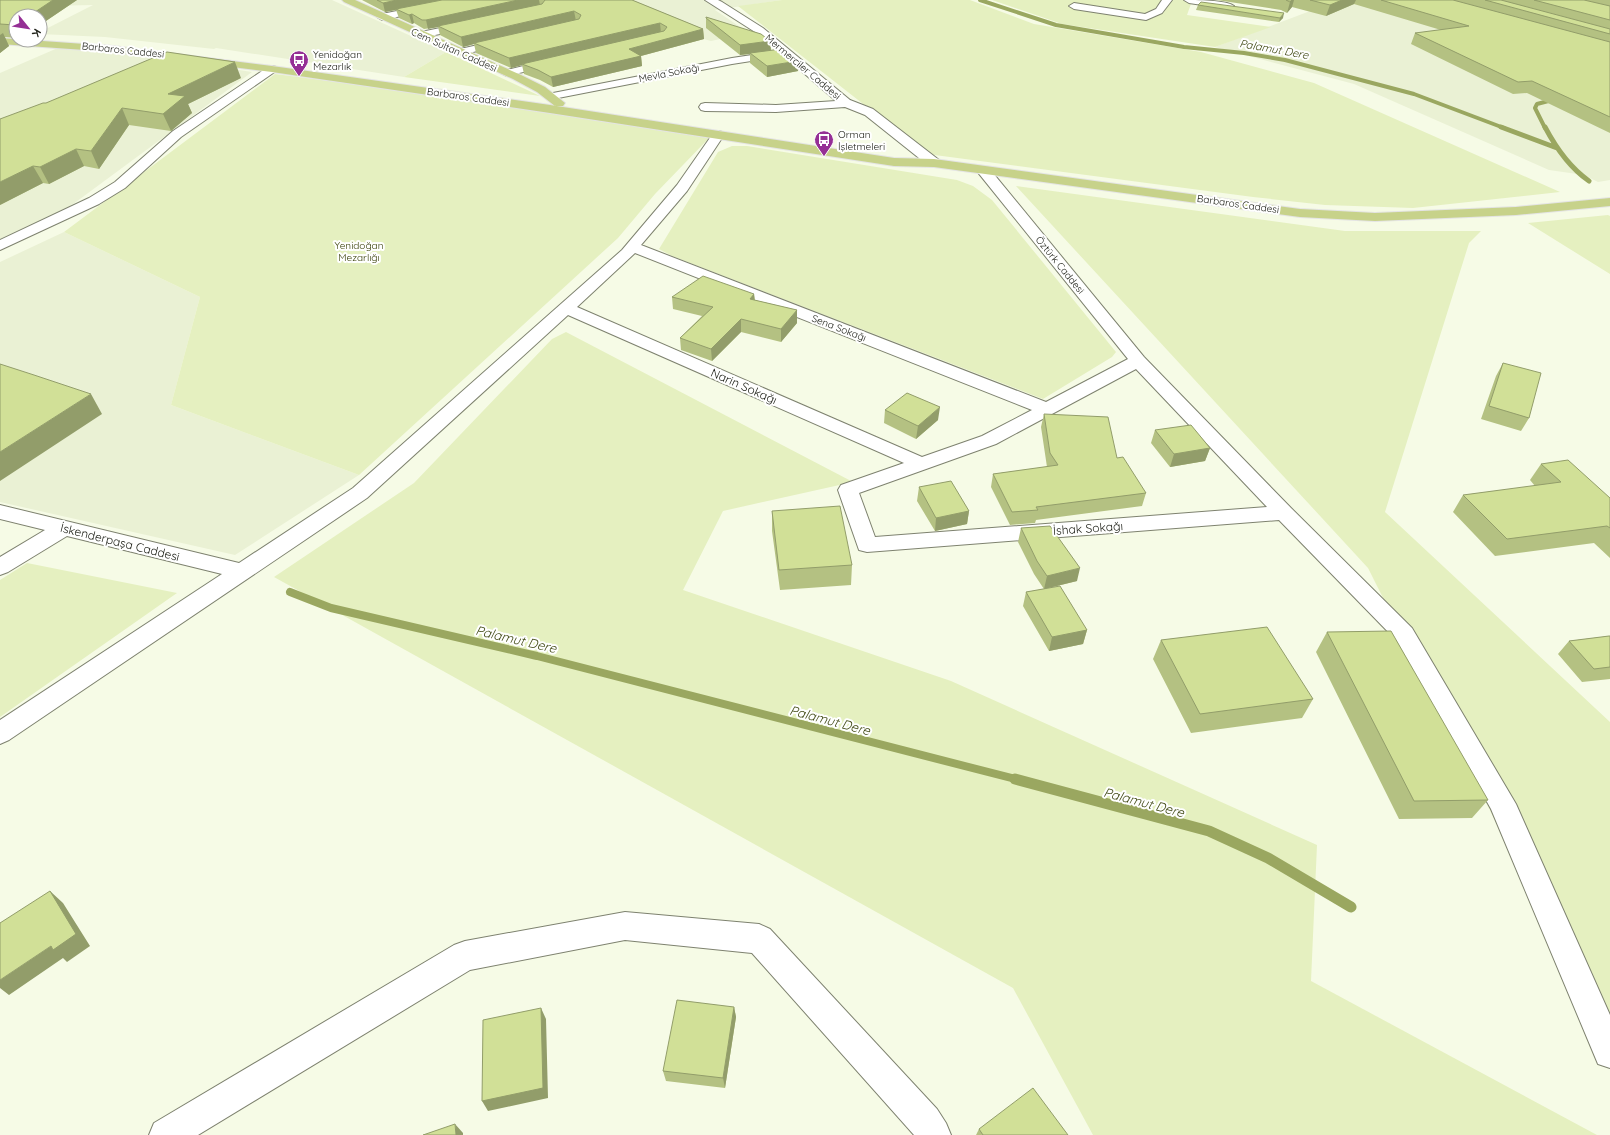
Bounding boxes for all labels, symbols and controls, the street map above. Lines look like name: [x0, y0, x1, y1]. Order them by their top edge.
north arrow: [8, 8, 48, 48]
street label: Cem Sultan Caddesi: [409, 25, 499, 75]
text: K: [29, 26, 45, 40]
street label: Mermerciler Caddesi: [762, 31, 844, 103]
water label: Palamut Dere: [1238, 36, 1310, 62]
street label: Barbaros Caddesi: [81, 39, 165, 61]
place label: Yenidoğan Mezarlık: [313, 48, 362, 73]
bus stop icon: Yenidoğan Mezarlık: [288, 49, 310, 77]
street label: Mevla Sokağı: [637, 61, 701, 85]
street label: Barbaros Caddesi: [426, 85, 510, 109]
place label: Orman İşletmeleri: [838, 128, 885, 153]
bus stop icon: Orman İşletmeleri: [813, 129, 835, 157]
street label: Barbaros Caddesi: [1196, 192, 1280, 216]
street label: Öztürk Caddesi: [1033, 233, 1087, 297]
park label: Yenidoğan Mezarlığı: [335, 239, 383, 264]
street label: Sena Sokağı: [810, 312, 868, 344]
street label: Narin Sokağı: [708, 365, 780, 407]
street label: İshak Sokağı: [1053, 518, 1123, 538]
street label: İskenderpaşa Caddesi: [59, 520, 181, 564]
water label: Palamut Dere: [474, 622, 559, 656]
water label: Palamut Dere: [788, 702, 873, 739]
water label: Palamut Dere: [1102, 784, 1187, 821]

